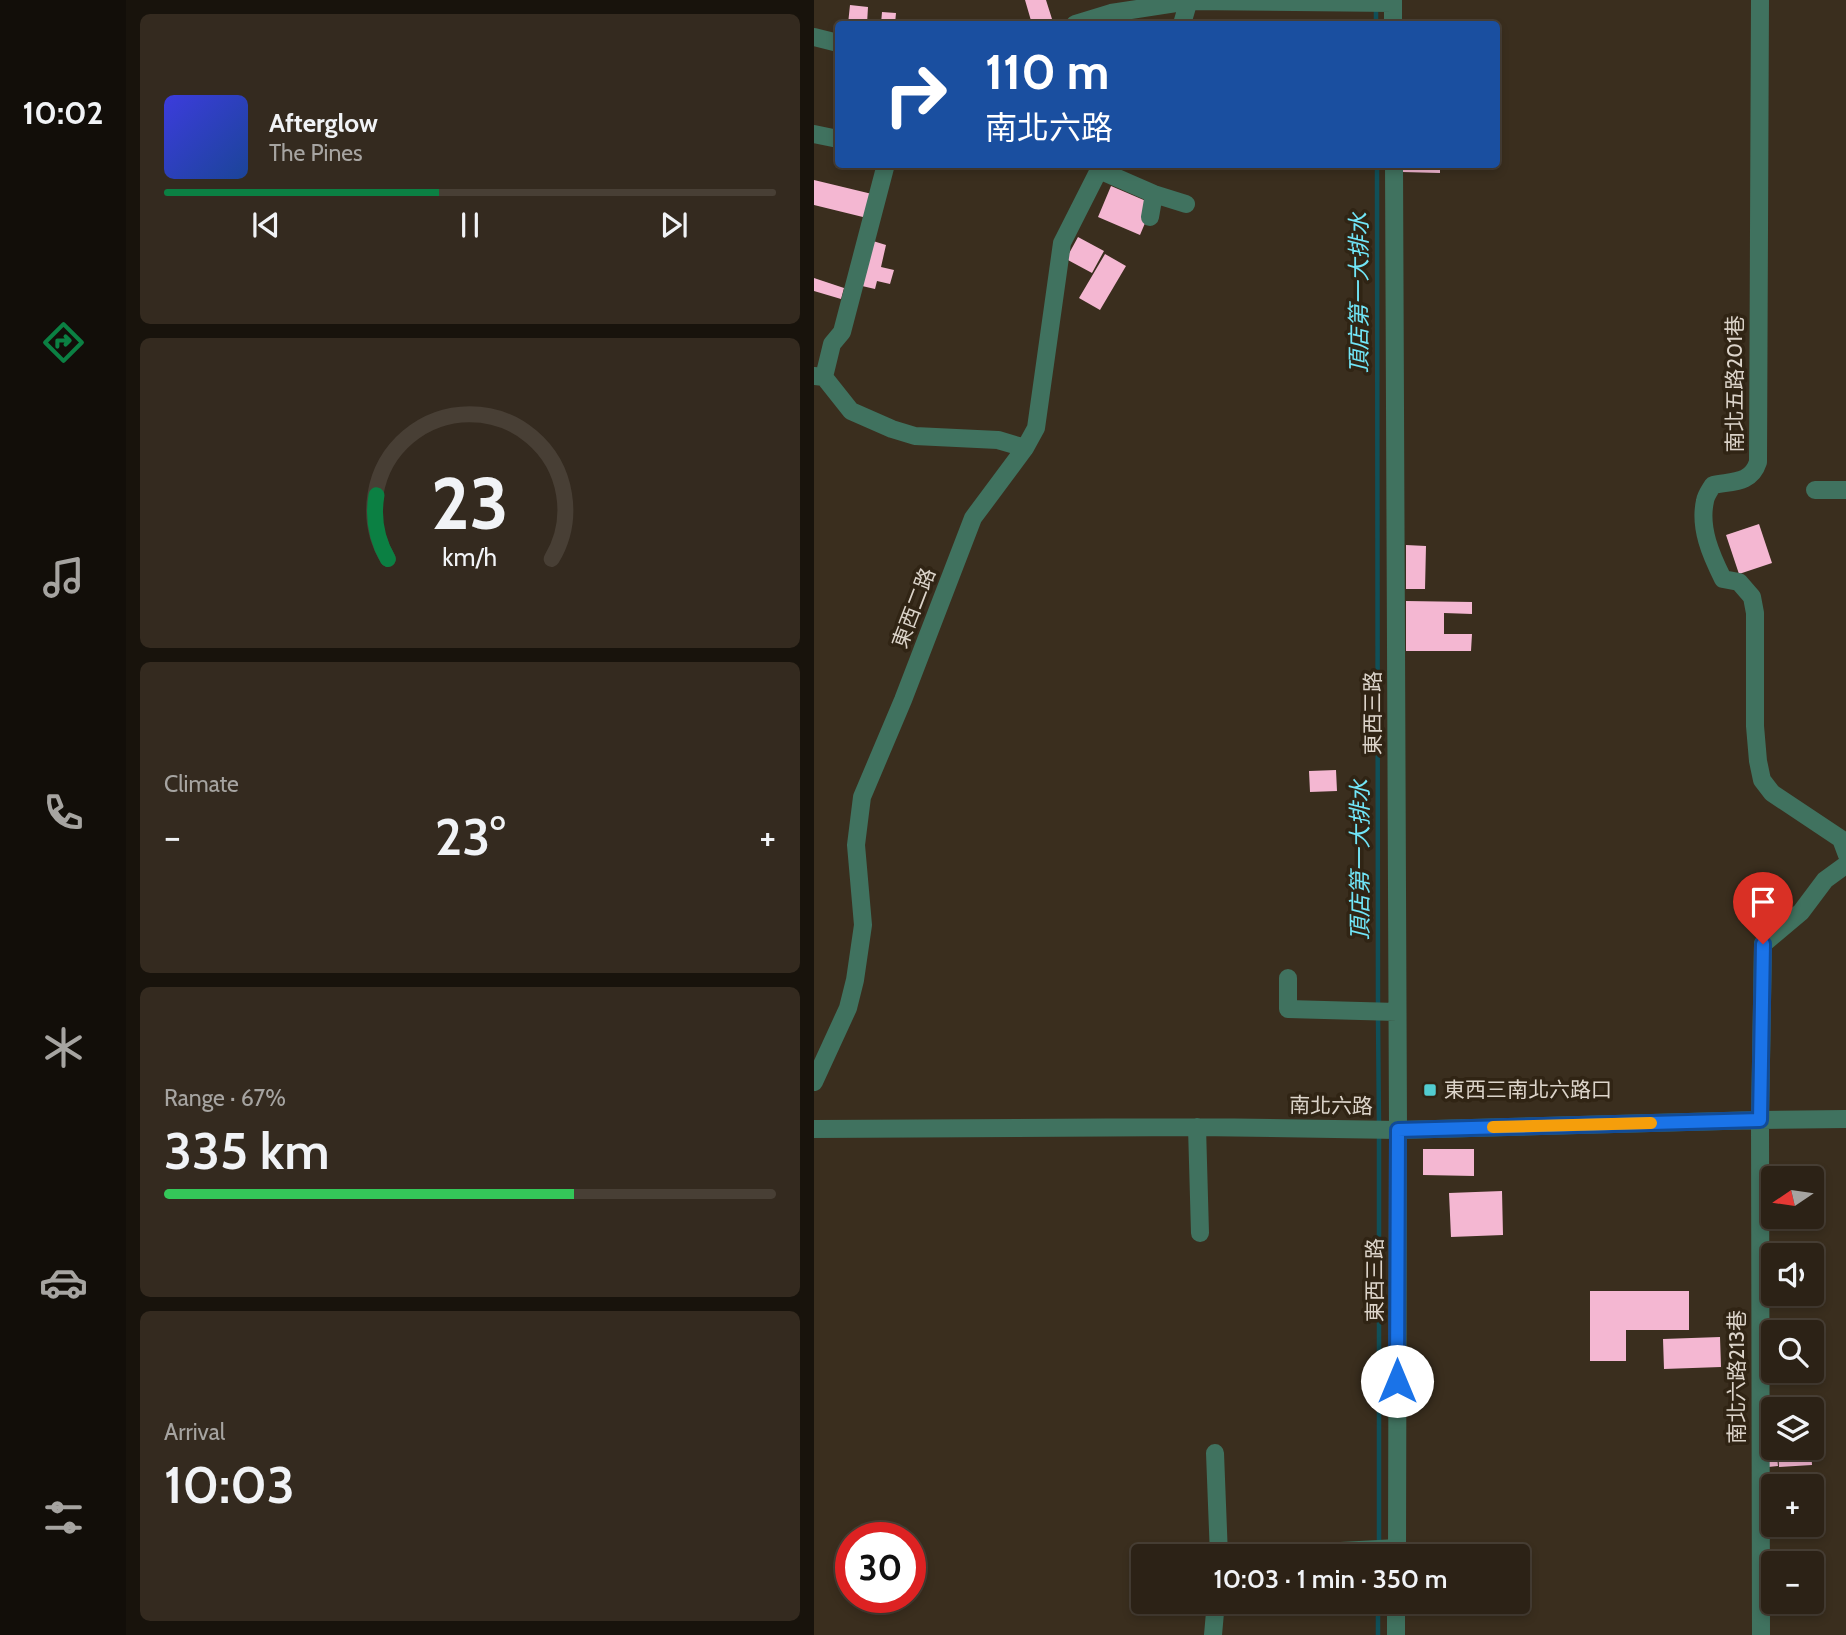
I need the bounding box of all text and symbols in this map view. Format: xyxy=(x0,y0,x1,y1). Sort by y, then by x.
text: 110 m xyxy=(985,42,1109,101)
icon: right xyxy=(870,49,961,140)
text: 10:02 xyxy=(22,93,104,132)
text: Afterglow xyxy=(269,107,378,139)
text: 南北六路 xyxy=(985,108,1113,147)
text: The Pines xyxy=(269,139,363,167)
icon: previous xyxy=(247,206,285,244)
icon: pause xyxy=(451,206,489,244)
icon: next xyxy=(655,206,693,244)
water label: 頂店第一大排水 xyxy=(1345,212,1373,374)
street label: 南北五路201巷 xyxy=(1722,315,1747,453)
icon: directions xyxy=(39,318,88,367)
text: 23 xyxy=(431,460,509,548)
text: km/h xyxy=(443,542,497,572)
icon: music xyxy=(39,553,88,602)
street label: 東西二路 xyxy=(887,564,940,652)
street label: 東西三路 xyxy=(1360,671,1385,755)
text: Climate xyxy=(164,770,239,798)
water label: 頂店第一大排水 xyxy=(1346,779,1374,941)
icon: phone xyxy=(39,788,88,837)
text: 23° xyxy=(435,805,505,868)
text: − xyxy=(164,813,181,860)
text: + xyxy=(759,813,776,860)
pin xyxy=(1733,872,1793,944)
icon: arrive xyxy=(1744,883,1782,921)
icon: climate xyxy=(39,1023,88,1072)
place label: 東西三南北六路口 xyxy=(1444,1077,1612,1102)
marker: 東西三南北六路口 xyxy=(1422,1082,1438,1098)
text: Range · 67% xyxy=(164,1084,286,1112)
street label: 南北六路 xyxy=(1289,1092,1373,1119)
text: 335 km xyxy=(164,1119,330,1182)
north arrow xyxy=(1761,1166,1824,1228)
map controls xyxy=(1761,1166,1824,1614)
street label: 東西三路 xyxy=(1362,1238,1387,1322)
button: sound xyxy=(1761,1243,1824,1306)
icon: car xyxy=(39,1258,88,1307)
street label: 南北六路213巷 xyxy=(1724,1310,1749,1444)
button: search xyxy=(1761,1320,1824,1383)
position arrow xyxy=(1360,1344,1434,1418)
button: layers xyxy=(1761,1397,1824,1460)
text: Arrival xyxy=(164,1418,225,1446)
text: 10:03 xyxy=(164,1453,295,1516)
button: + xyxy=(1761,1474,1824,1537)
icon: filters xyxy=(39,1493,88,1542)
speed limit sign: 30 xyxy=(835,1522,926,1613)
button: − xyxy=(1761,1551,1824,1614)
text: 10:03 · 1 min · 350 m xyxy=(1214,1563,1447,1595)

